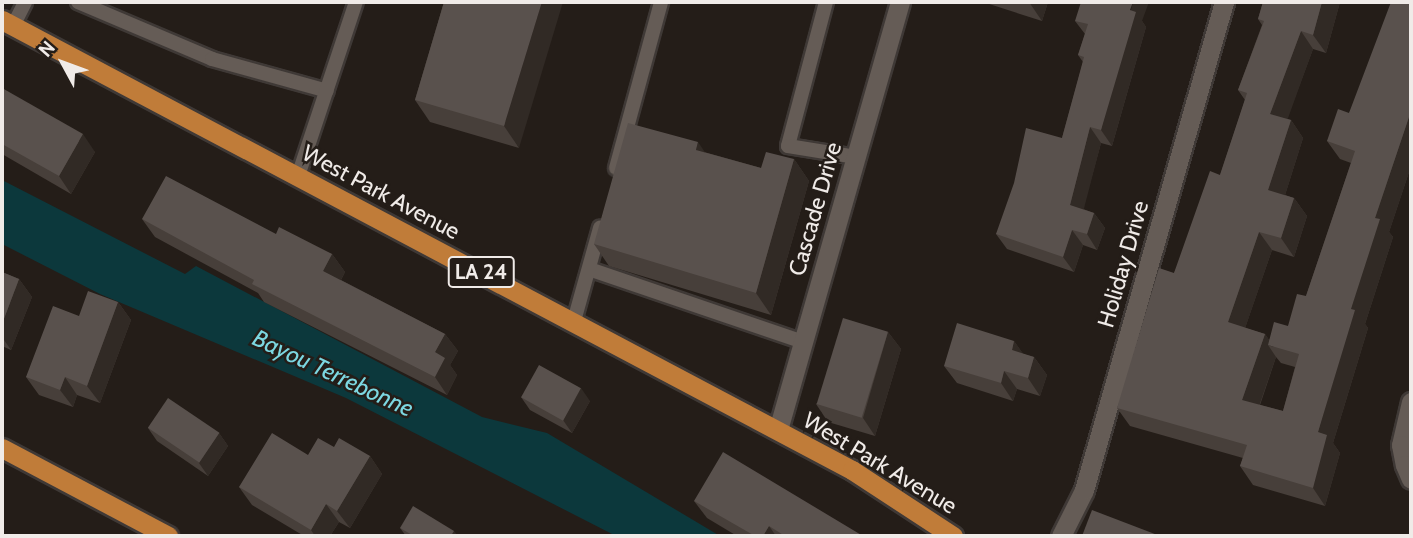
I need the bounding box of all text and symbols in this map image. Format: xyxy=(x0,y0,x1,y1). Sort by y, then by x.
north arrow xyxy=(28,28,98,98)
text: N xyxy=(34,36,60,62)
street label: West Park Avenue xyxy=(297,139,465,245)
street label: Cascade Drive xyxy=(783,139,847,279)
street label: Holiday Drive xyxy=(1092,197,1154,331)
road number: LA 24 xyxy=(448,254,514,290)
water label: Bayou Terrebonne xyxy=(248,323,418,423)
street label: West Park Avenue xyxy=(798,406,962,520)

